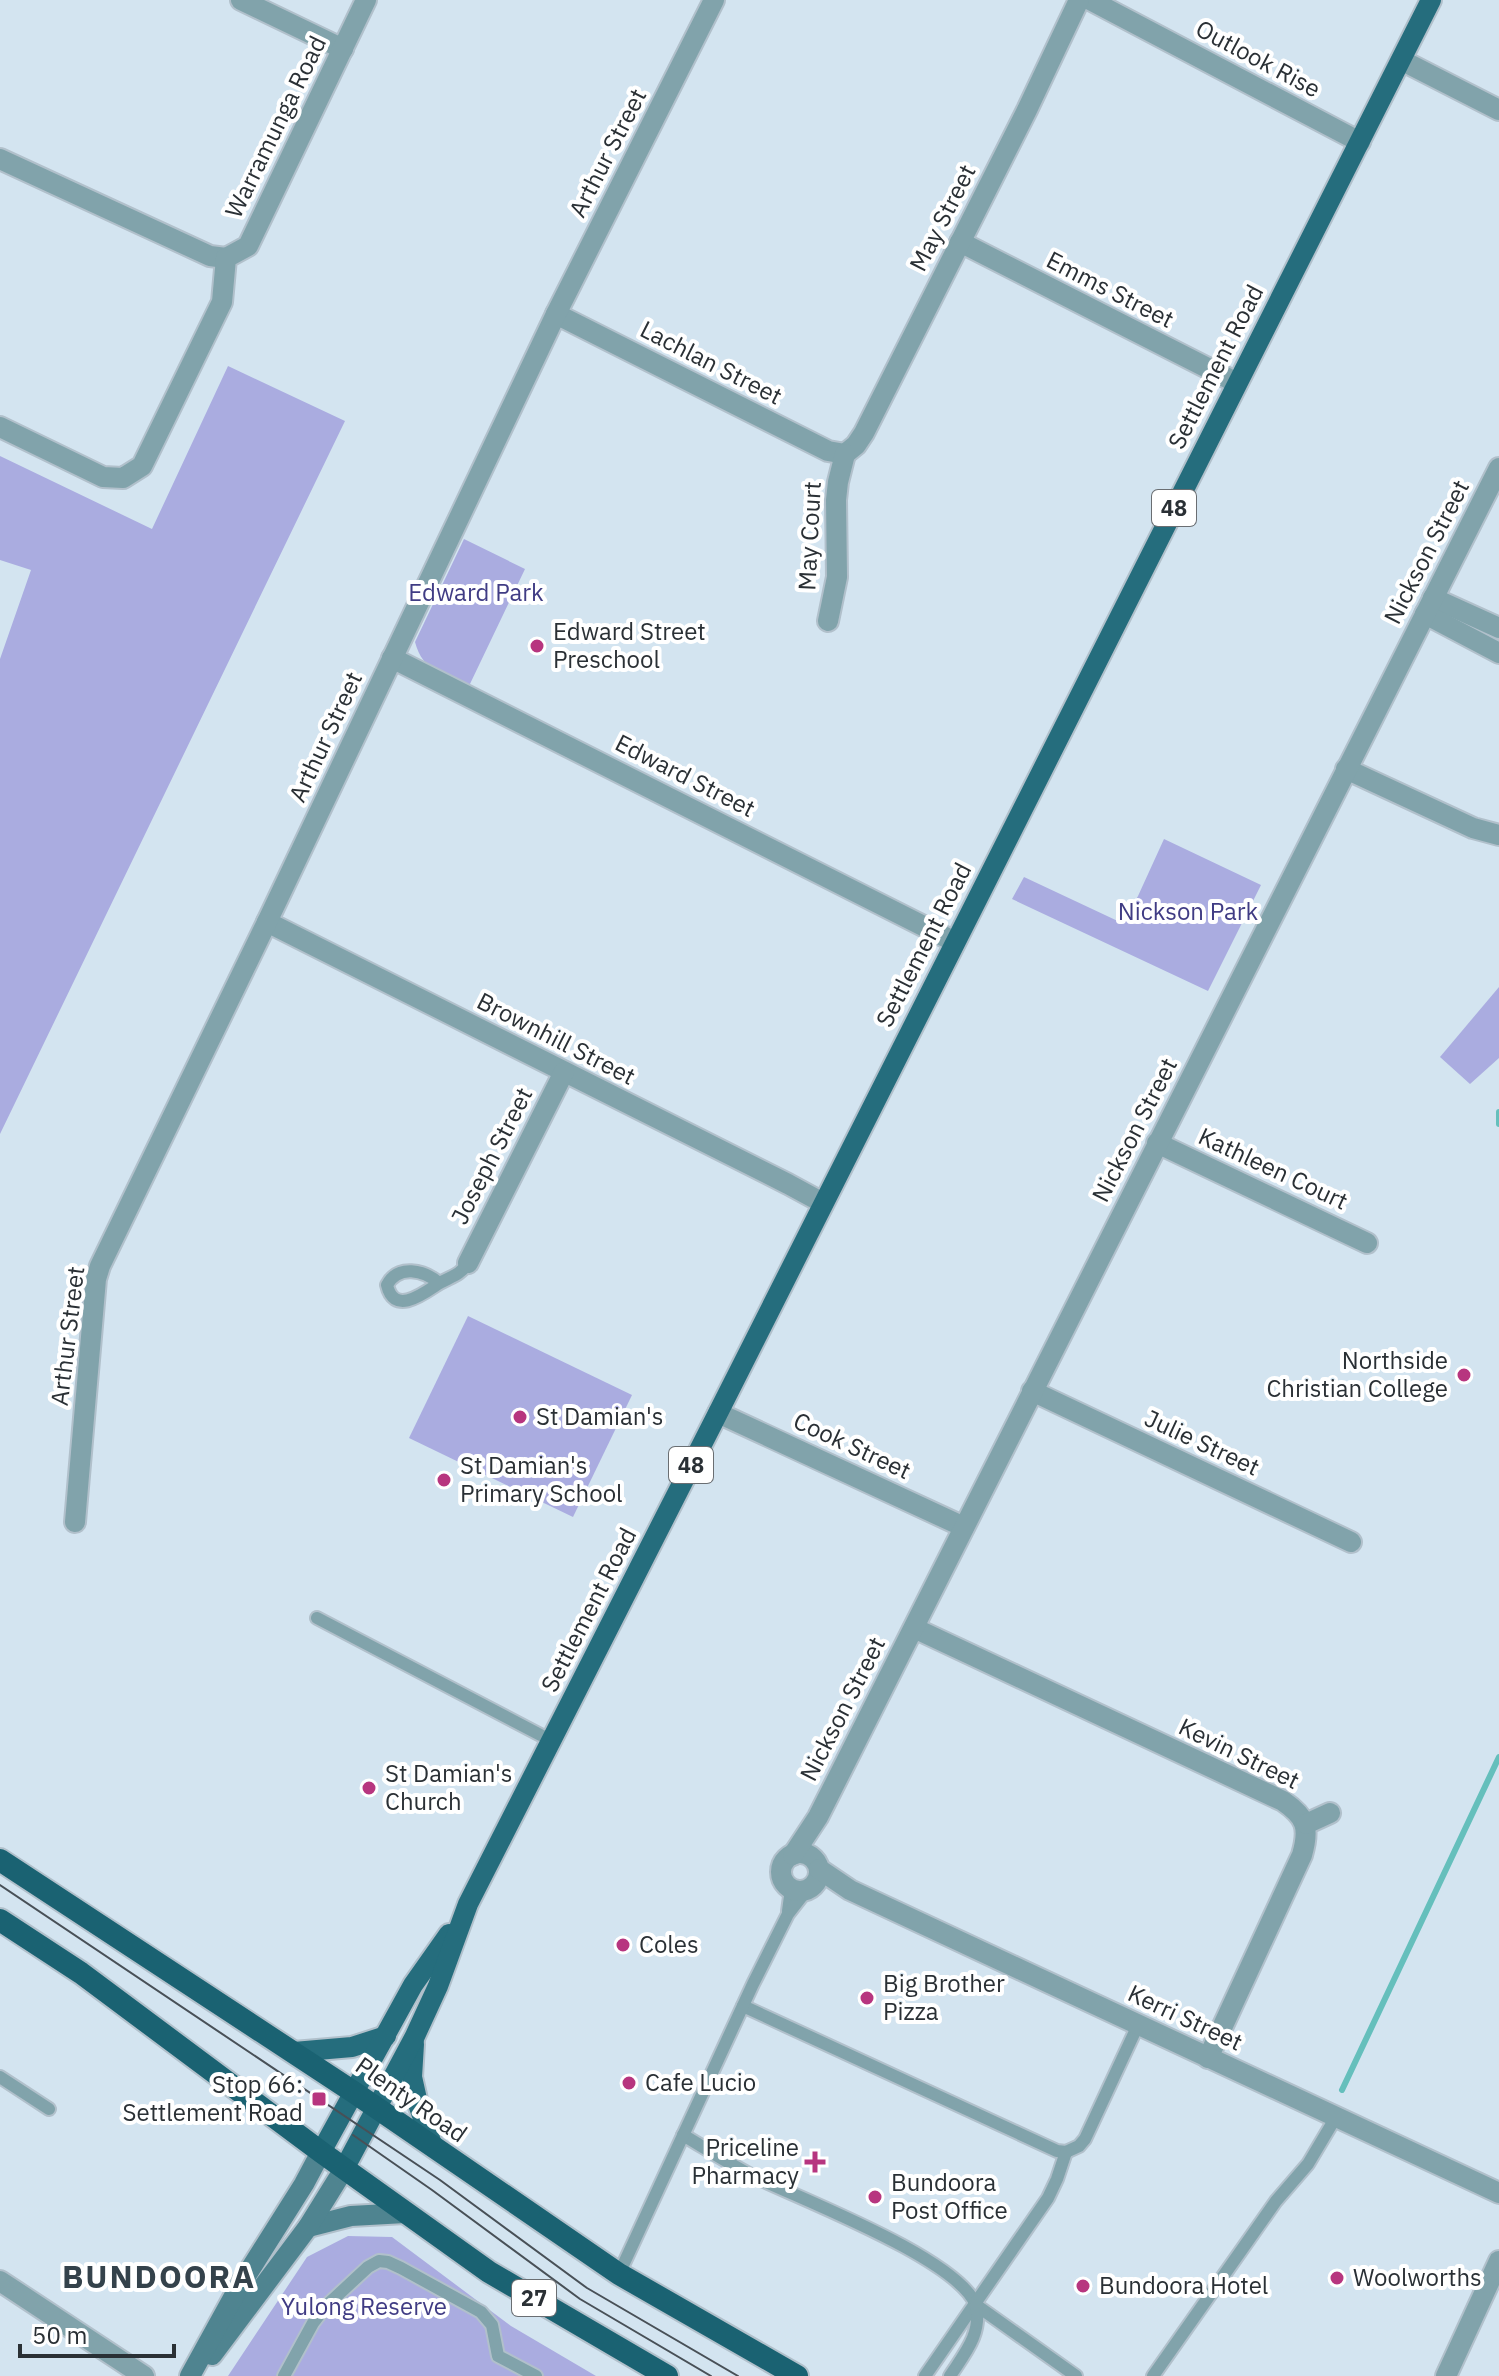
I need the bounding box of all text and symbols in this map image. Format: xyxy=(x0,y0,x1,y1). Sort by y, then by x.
street label: Outlook Rise xyxy=(1190,12,1326,104)
street label: Warramunga Road xyxy=(217,30,333,223)
street label: Arthur Street xyxy=(561,83,653,222)
street label: May Street xyxy=(902,159,983,276)
street label: Emms Street xyxy=(1041,243,1180,335)
street label: Settlement Road xyxy=(1160,279,1270,454)
street label: Lachlan Street xyxy=(635,313,788,412)
street label: Nickson Street xyxy=(1376,474,1476,629)
street label: May Court xyxy=(790,481,828,591)
road number: 48 xyxy=(1152,490,1196,526)
park label: Edward Park xyxy=(408,576,544,608)
place label: Edward Street Preschool xyxy=(553,615,706,675)
marker: Edward Street Preschool xyxy=(528,637,546,655)
street label: Arthur Street xyxy=(281,666,369,807)
street label: Edward Street xyxy=(610,726,761,824)
street label: Settlement Road xyxy=(868,857,978,1032)
park label: Nickson Park xyxy=(1118,895,1259,927)
street label: Brownhill Street xyxy=(472,984,641,1092)
street label: Nickson Street xyxy=(1084,1052,1184,1207)
street label: Joseph Street xyxy=(443,1082,539,1229)
street label: Kathleen Court xyxy=(1194,1120,1353,1217)
street label: Arthur Street xyxy=(43,1264,91,1407)
place label: Northside Christian College xyxy=(1266,1344,1448,1404)
marker: Northside Christian College xyxy=(1455,1366,1473,1384)
place label: St Damian's xyxy=(536,1400,664,1432)
street label: Julie Street xyxy=(1140,1402,1265,1483)
street label: Cook Street xyxy=(789,1404,916,1486)
marker: St Damian's xyxy=(511,1408,529,1426)
road number: 48 xyxy=(669,1447,713,1483)
place label: St Damian's Primary School xyxy=(460,1449,623,1509)
marker: St Damian's Primary School xyxy=(435,1471,453,1489)
street label: Settlement Road xyxy=(533,1522,643,1697)
street label: Nickson Street xyxy=(792,1631,892,1786)
street label: Kevin Street xyxy=(1174,1710,1305,1796)
place label: St Damian's Church xyxy=(385,1757,513,1817)
marker: St Damian's Church xyxy=(360,1779,378,1797)
place label: Coles xyxy=(639,1928,699,1960)
marker: Coles xyxy=(614,1936,632,1954)
place label: Big Brother Pizza xyxy=(883,1967,1005,2027)
street label: Kerri Street xyxy=(1123,1977,1248,2058)
marker: Big Brother Pizza xyxy=(858,1989,876,2007)
street label: Plenty Road xyxy=(350,2049,474,2149)
place label: Cafe Lucio xyxy=(645,2066,756,2098)
place label: Stop 66: Settlement Road xyxy=(123,2068,303,2128)
marker: Cafe Lucio xyxy=(620,2074,638,2092)
marker: Stop 66: Settlement Road xyxy=(310,2090,328,2108)
place label: Priceline Pharmacy xyxy=(691,2131,799,2191)
marker: Priceline Pharmacy xyxy=(806,2153,824,2171)
place label: Bundoora Post Office xyxy=(891,2166,1008,2226)
marker: Bundoora Post Office xyxy=(866,2188,884,2206)
district label: BUNDOORA xyxy=(62,2255,256,2297)
place label: Woolworths xyxy=(1353,2261,1482,2293)
place label: Bundoora Hotel xyxy=(1099,2269,1268,2301)
marker: Woolworths xyxy=(1328,2269,1346,2287)
marker: Bundoora Hotel xyxy=(1074,2277,1092,2295)
road number: 27 xyxy=(512,2280,556,2316)
park label: Yulong Reserve xyxy=(281,2290,447,2322)
scale bar xyxy=(20,2308,174,2358)
text: 50 m xyxy=(32,2319,87,2351)

